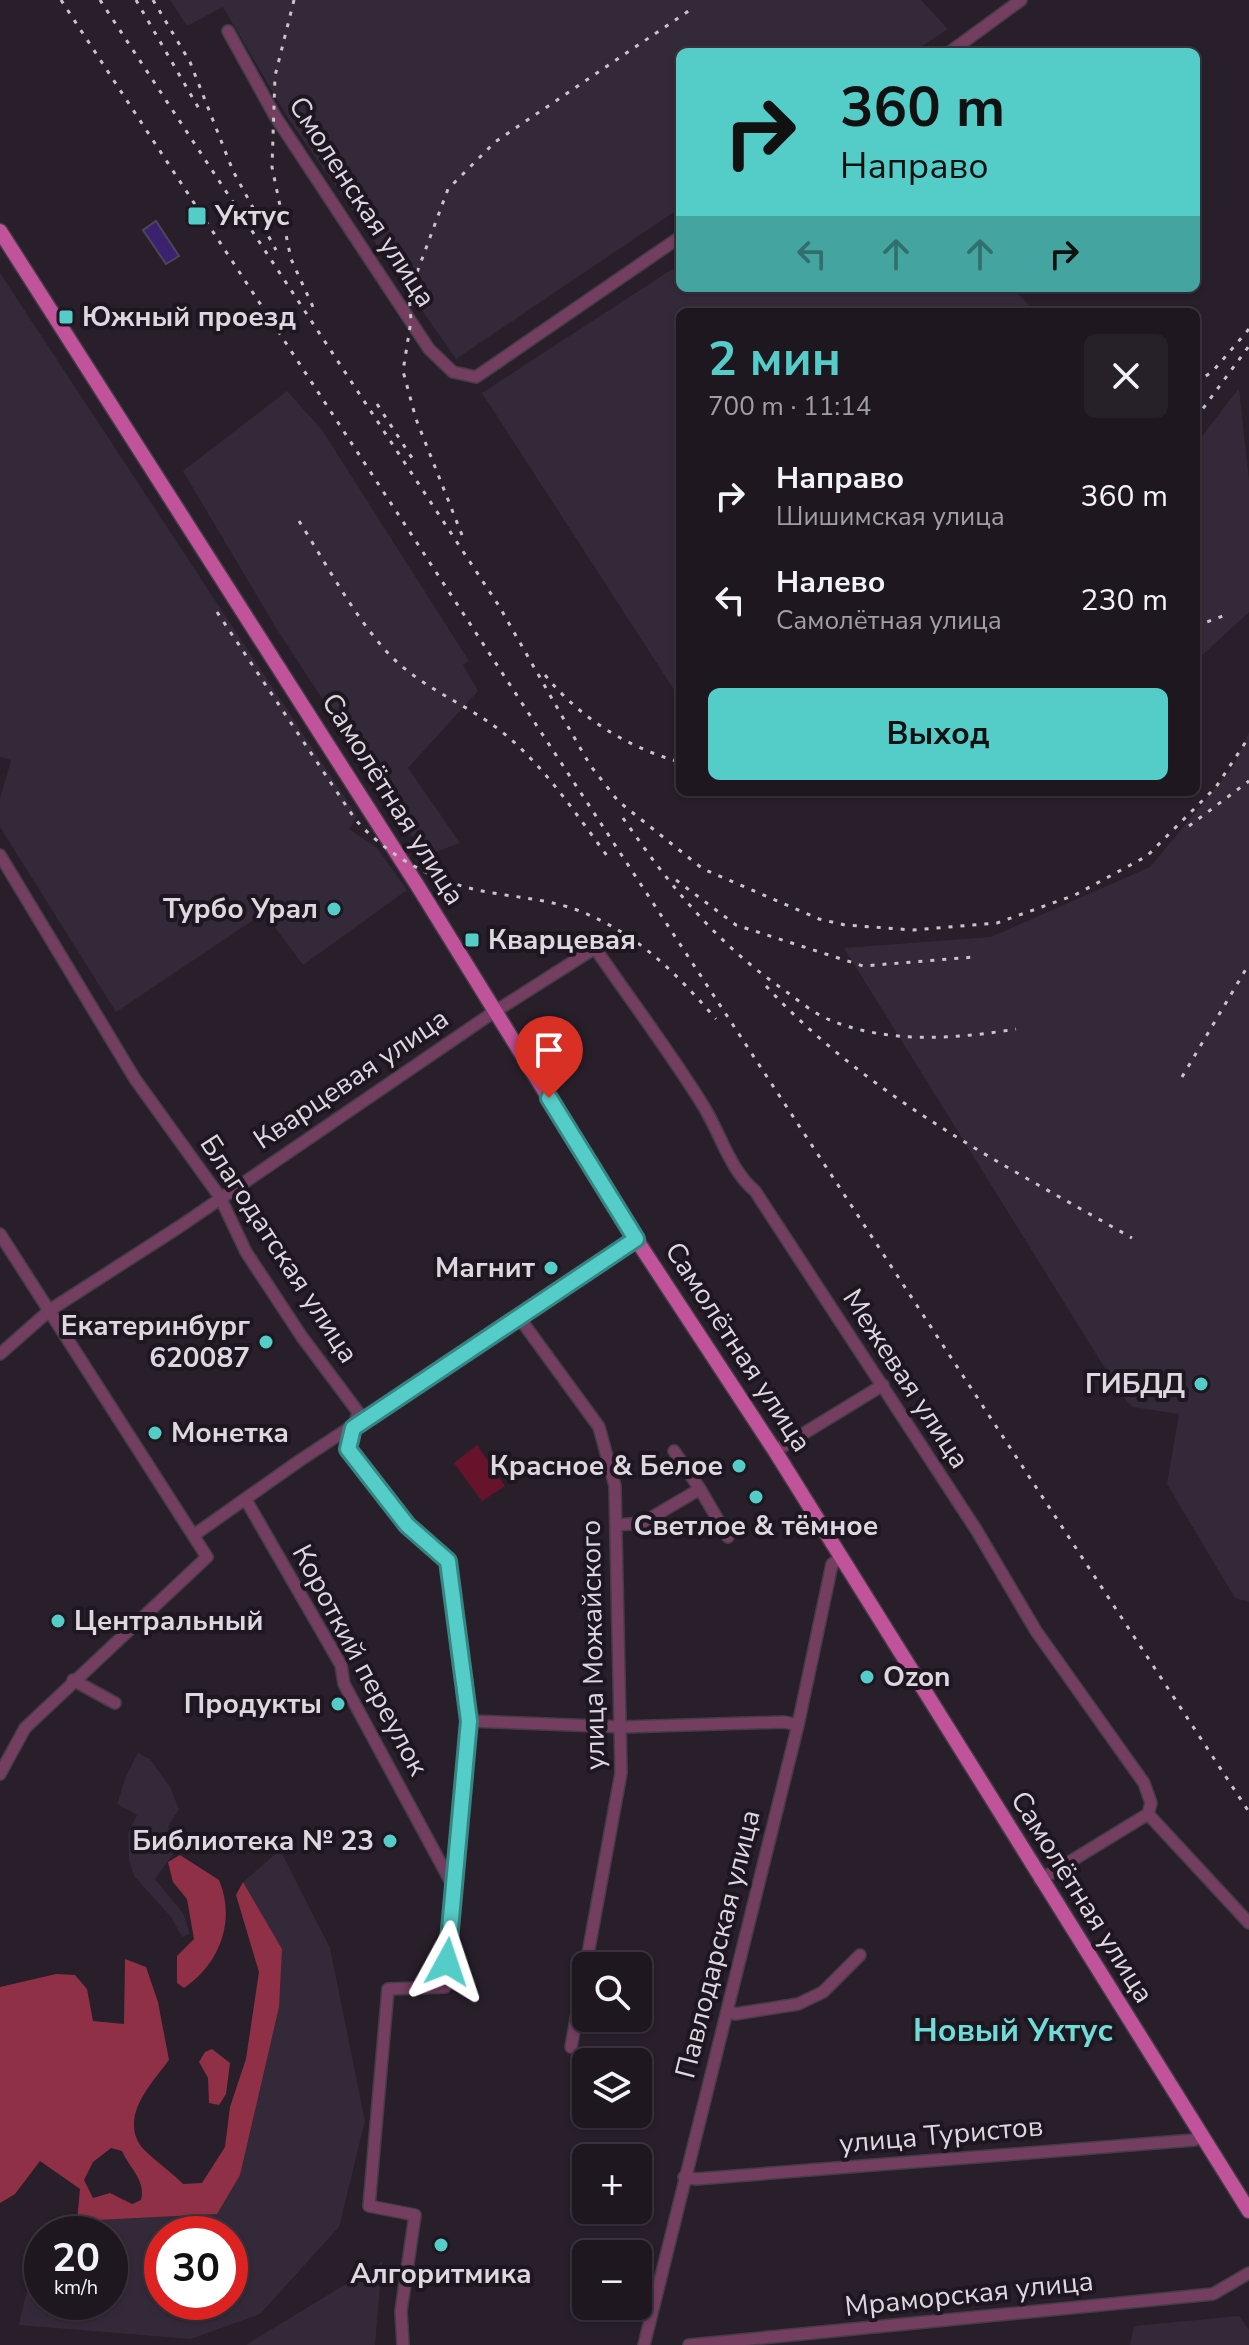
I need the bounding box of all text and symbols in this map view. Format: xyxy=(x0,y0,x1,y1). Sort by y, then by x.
text: 360 m xyxy=(840,69,1005,146)
icon: right xyxy=(708,80,812,184)
street label: Смоленская улица xyxy=(280,89,444,315)
text: Направо xyxy=(840,142,989,191)
place label: Уктус xyxy=(214,197,290,235)
marker: Уктус xyxy=(186,205,208,227)
icon: left xyxy=(790,232,834,276)
icon: ahead xyxy=(874,232,918,276)
icon: ahead xyxy=(958,232,1002,276)
icon: right xyxy=(1042,232,1086,276)
place label: Южный проезд xyxy=(82,298,296,336)
marker: Южный проезд xyxy=(57,308,75,326)
text: 2 мин xyxy=(708,326,841,392)
button: close xyxy=(1084,334,1168,418)
text: 700 m · 11:14 xyxy=(708,389,871,424)
text: Направо xyxy=(776,458,904,499)
icon: right xyxy=(708,474,752,518)
text: 360 m xyxy=(1081,476,1168,517)
text: Шишимская улица xyxy=(776,499,1005,534)
text: Налево xyxy=(776,562,885,603)
icon: left xyxy=(708,578,752,622)
text: 230 m xyxy=(1081,580,1168,621)
text: Самолётная улица xyxy=(776,603,1002,638)
street label: Самолётная улица xyxy=(312,686,474,912)
button: Выход xyxy=(708,688,1168,780)
place label: Турбо Урал xyxy=(163,890,318,928)
marker: Турбо Урал xyxy=(325,900,343,918)
place label: Кварцевая xyxy=(488,921,636,959)
marker: Кварцевая xyxy=(463,931,481,949)
street label: Кварцевая улица xyxy=(246,1000,456,1158)
pin xyxy=(515,1016,583,1098)
icon: arrive xyxy=(527,1028,571,1072)
street label: Благодатская улица xyxy=(191,1127,367,1371)
street label: Самолётная улица xyxy=(656,1235,820,1459)
place label: Магнит xyxy=(435,1249,536,1287)
marker: Магнит xyxy=(542,1259,560,1277)
street label: Межевая улица xyxy=(834,1282,978,1476)
place label: Екатеринбург 620087 xyxy=(61,1307,250,1377)
marker: Екатеринбург 620087 xyxy=(257,1333,275,1351)
place label: ГИБДД xyxy=(1085,1365,1185,1403)
marker: ГИБДД xyxy=(1192,1375,1210,1393)
place label: Монетка xyxy=(171,1414,289,1452)
marker: Монетка xyxy=(146,1424,164,1442)
place label: Красное & Белое xyxy=(490,1447,723,1485)
marker: Красное & Белое xyxy=(730,1457,748,1475)
marker: Светлое & тёмное xyxy=(747,1488,765,1506)
place label: Светлое & тёмное xyxy=(634,1507,878,1545)
street label: улица Можайского xyxy=(572,1520,614,1770)
street label: Короткий переулок xyxy=(283,1538,437,1782)
place label: Центральный xyxy=(74,1602,263,1640)
marker: Центральный xyxy=(49,1612,67,1630)
place label: Ozon xyxy=(883,1658,950,1696)
marker: Ozon xyxy=(858,1668,876,1686)
place label: Продукты xyxy=(184,1685,322,1723)
marker: Продукты xyxy=(329,1695,347,1713)
street label: Самолётная улица xyxy=(1001,1784,1163,2010)
street label: Павлодарская улица xyxy=(666,1806,770,2082)
place label: Библиотека № 23 xyxy=(132,1822,374,1860)
marker: Библиотека № 23 xyxy=(381,1832,399,1850)
position arrow xyxy=(405,1920,489,2004)
map controls xyxy=(572,1952,652,2320)
button: search xyxy=(572,1952,652,2032)
district label: Новый Уктус xyxy=(913,2009,1113,2052)
button: layers xyxy=(572,2048,652,2128)
street label: улица Туристов xyxy=(837,2107,1045,2163)
button: + xyxy=(572,2144,652,2224)
speed limit sign: 30 xyxy=(144,2216,248,2320)
text: 20 xyxy=(52,2231,100,2285)
marker: Алгоритмика xyxy=(432,2236,450,2254)
button: − xyxy=(572,2240,652,2320)
place label: Алгоритмика xyxy=(350,2255,532,2293)
street label: Мраморская улица xyxy=(843,2262,1095,2326)
text: km/h xyxy=(54,2274,98,2301)

